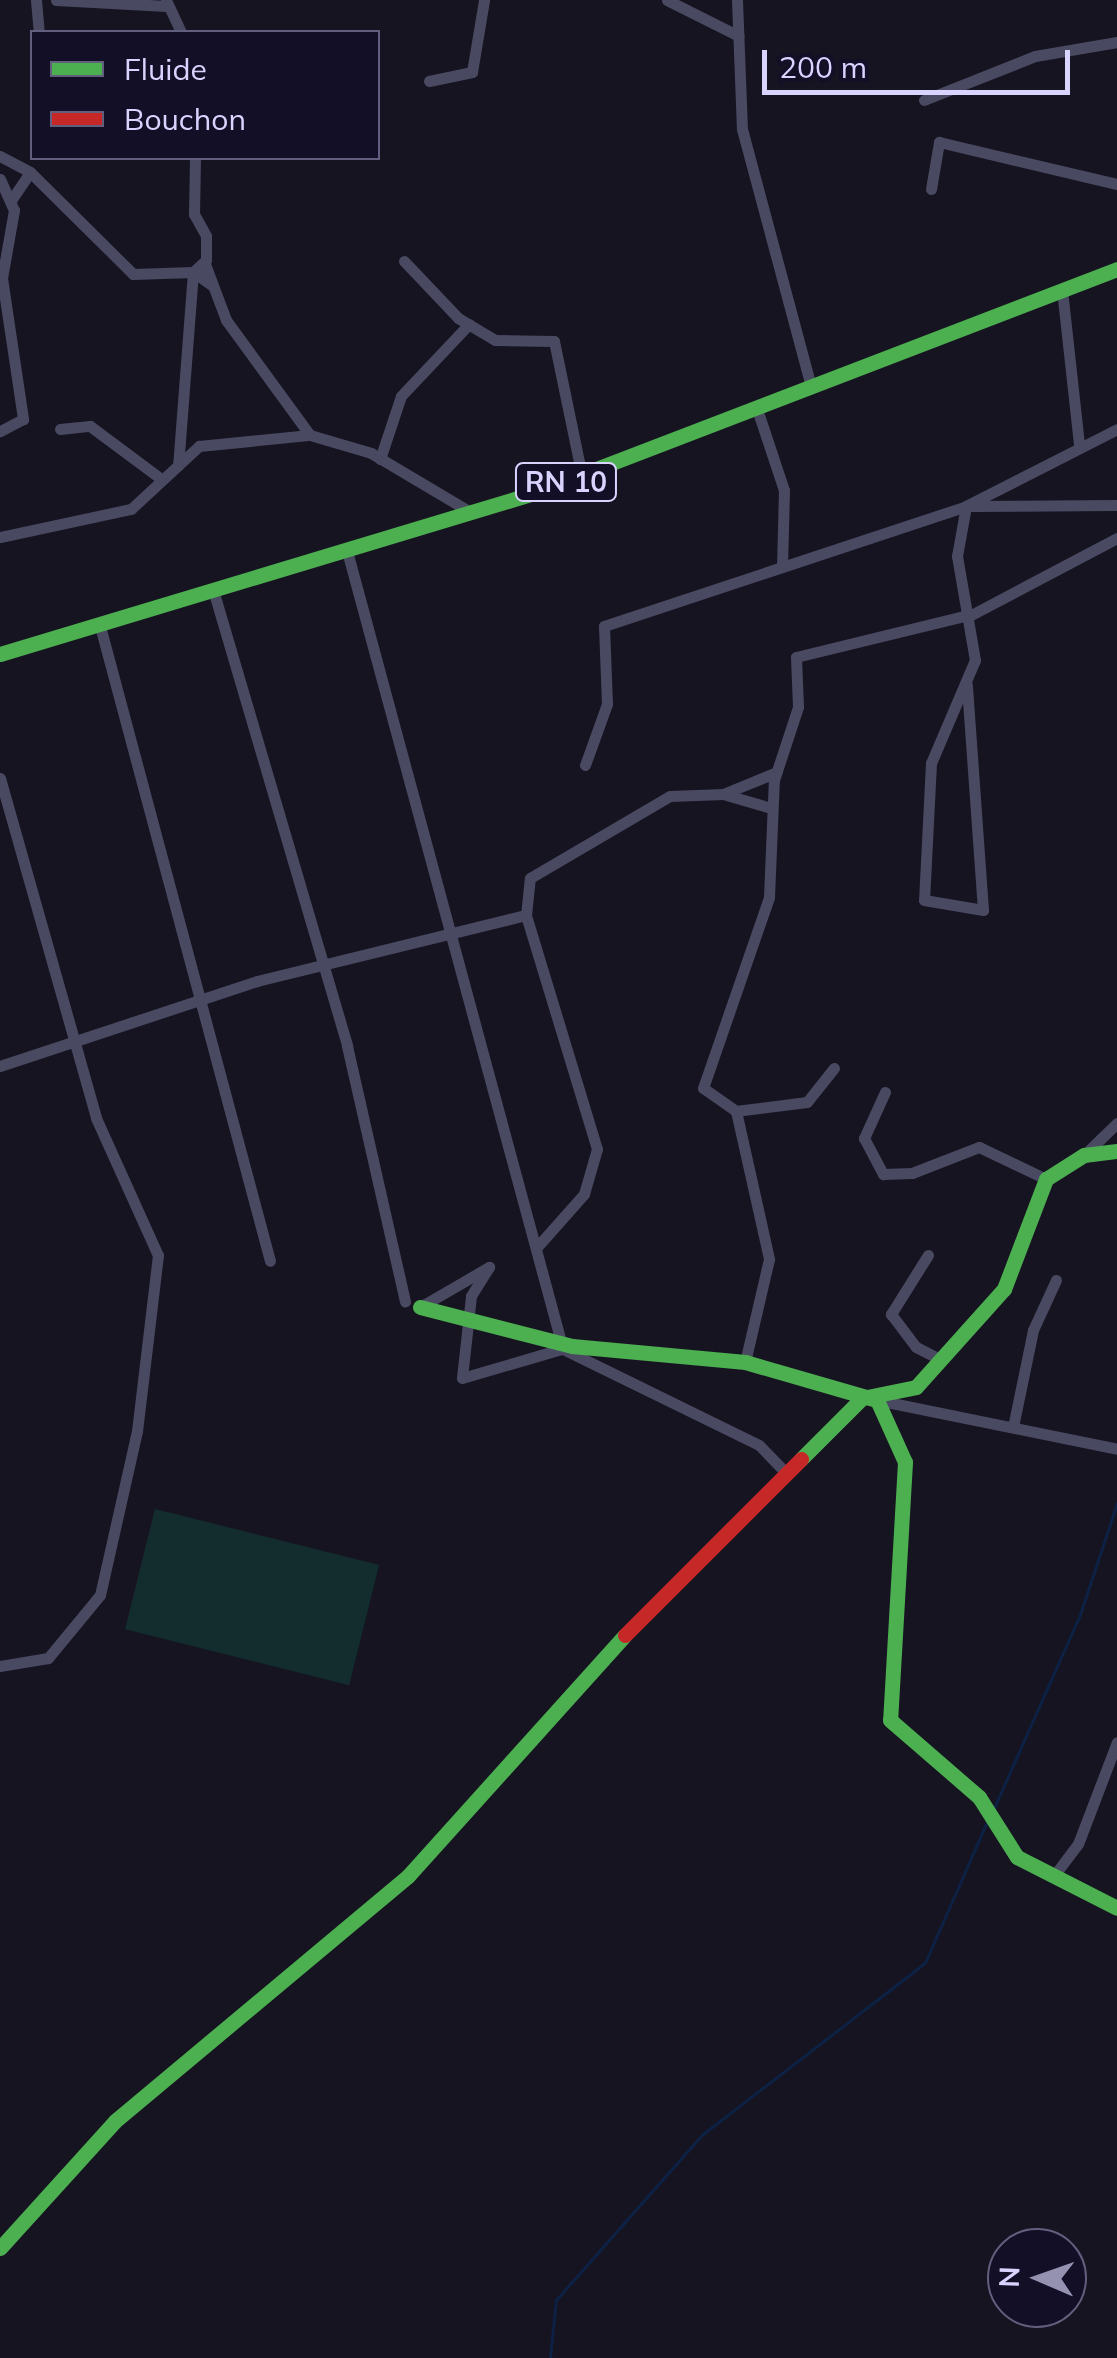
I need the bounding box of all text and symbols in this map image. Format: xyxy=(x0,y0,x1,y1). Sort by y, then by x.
legend xyxy=(30,30,380,160)
scale bar xyxy=(767,30,1074,92)
text: 200 m xyxy=(779,48,867,86)
text: Fluide xyxy=(124,50,207,88)
text: Bouchon xyxy=(124,100,246,138)
road number: RN 10 xyxy=(514,459,618,505)
north arrow xyxy=(987,2228,1087,2328)
text: N xyxy=(991,2266,1026,2288)

